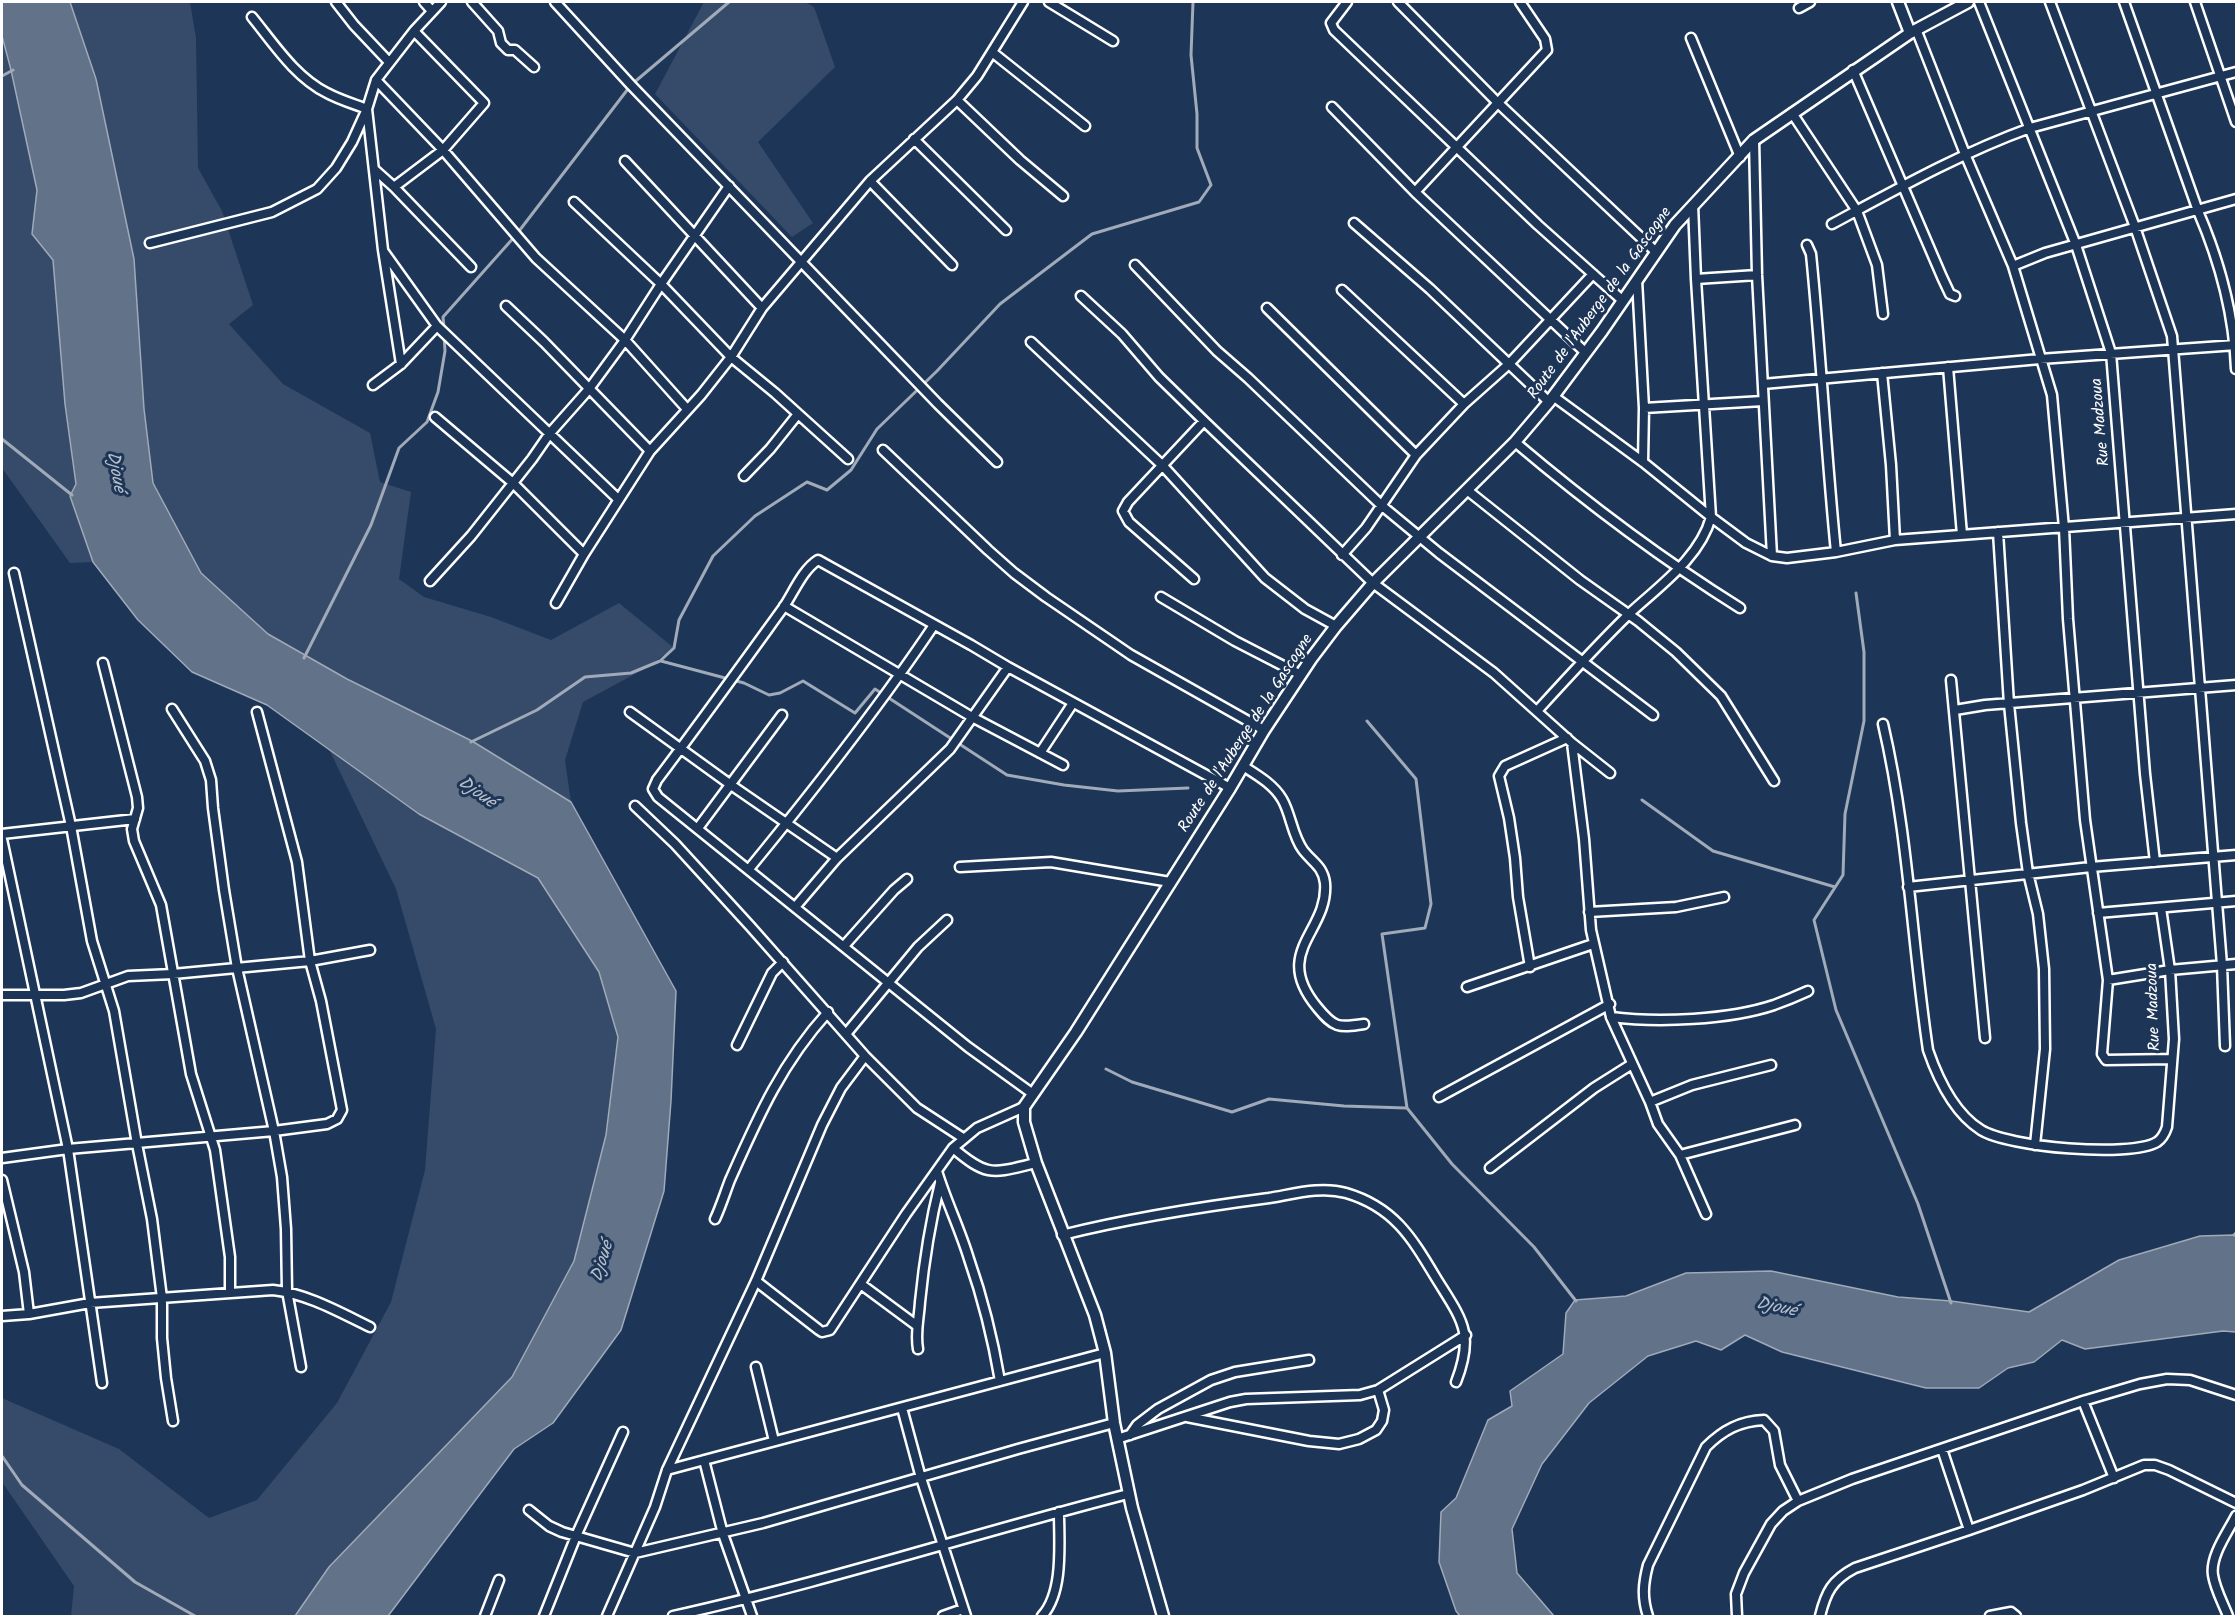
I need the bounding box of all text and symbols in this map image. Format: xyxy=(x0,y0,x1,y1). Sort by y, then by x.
street label: Route de l'Auberge de la Gascogne xyxy=(1525,204,1677,404)
street label: Rue Madzoua xyxy=(2089,377,2115,467)
water label: Djoué xyxy=(100,450,128,494)
street label: Route de l'Auberge de la Gascogne xyxy=(1176,631,1318,837)
water label: Djoué xyxy=(453,773,499,815)
street label: Rue Madzoua xyxy=(2144,963,2166,1051)
water label: Djoué xyxy=(588,1239,620,1285)
water label: Djoué xyxy=(1754,1294,1798,1324)

